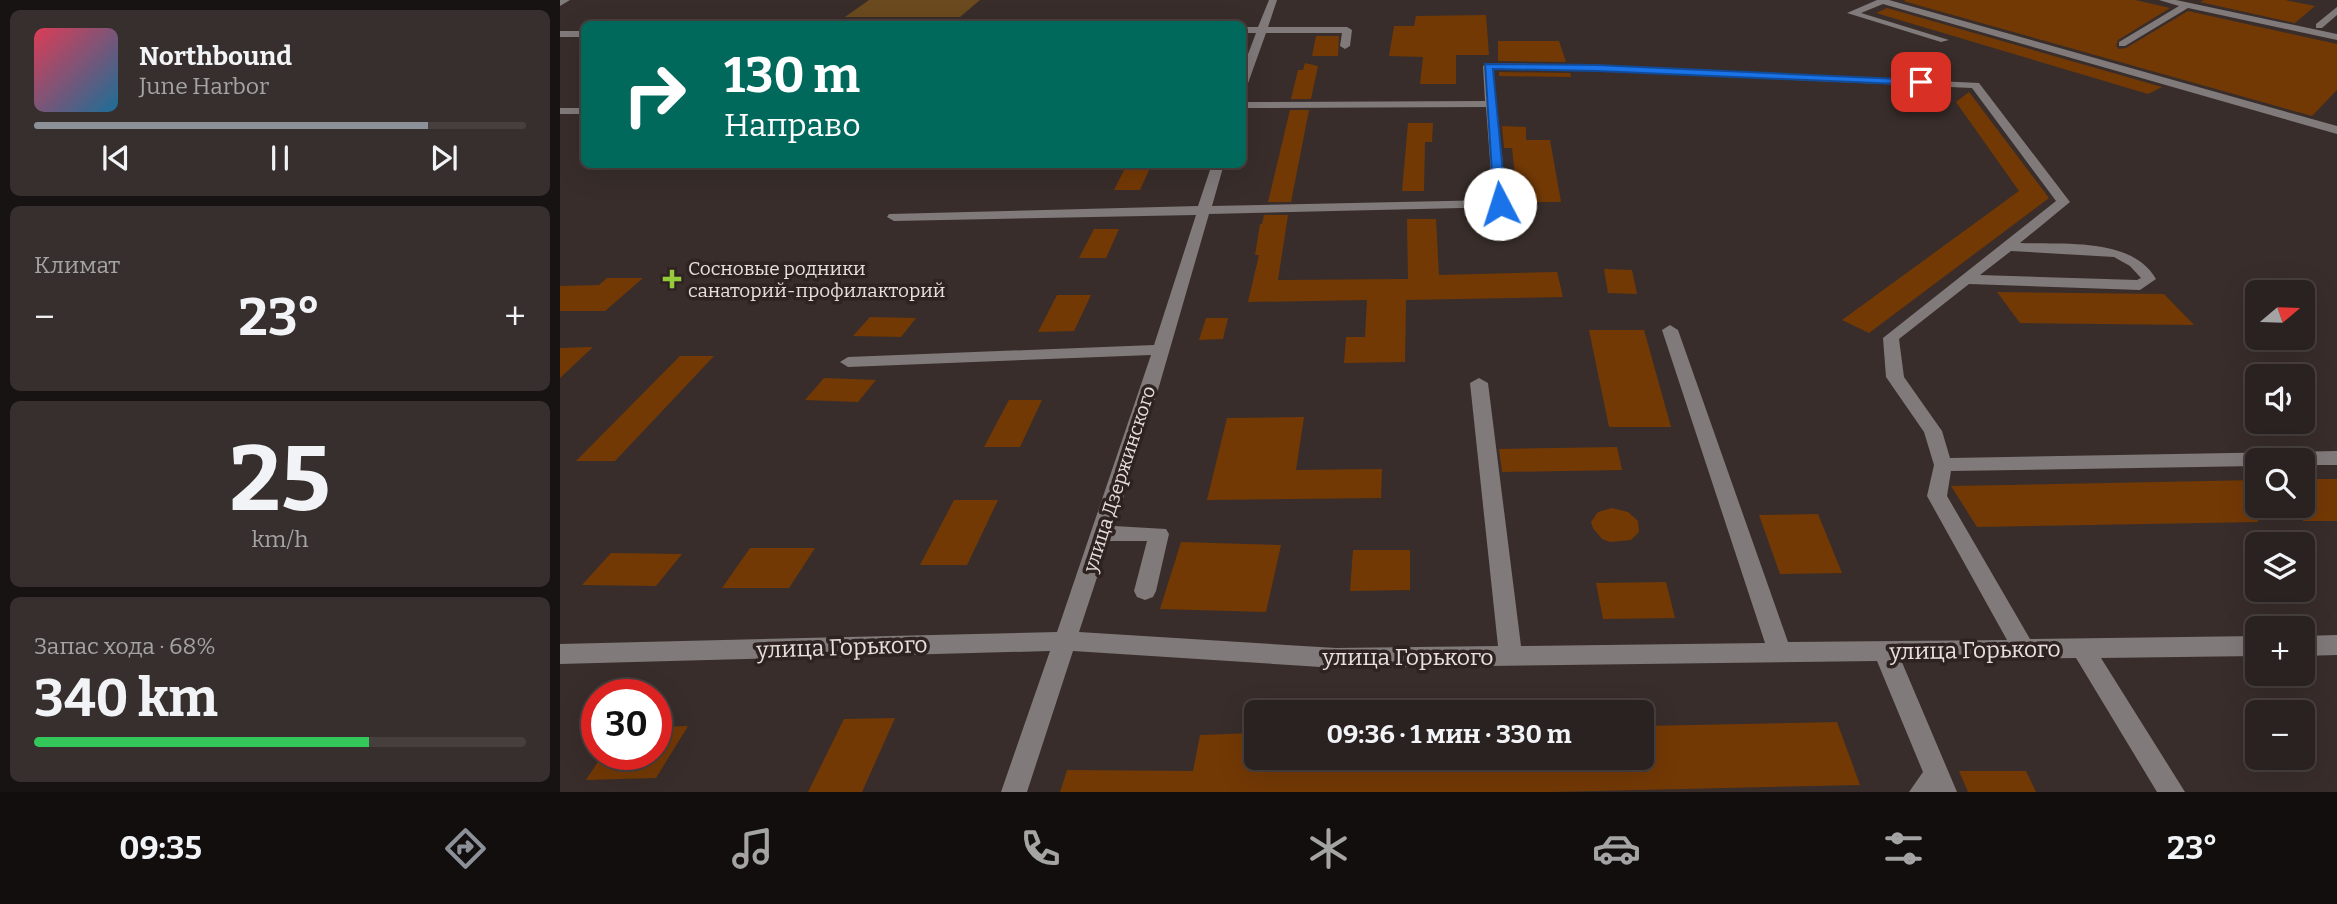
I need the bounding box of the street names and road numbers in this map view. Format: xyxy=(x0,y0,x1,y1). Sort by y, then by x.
street label: улица Дзержинского xyxy=(1078,383,1160,576)
street label: улица Горького xyxy=(755,630,928,664)
street label: улица Горького xyxy=(1888,635,2061,666)
street label: улица Горького xyxy=(1321,643,1494,671)

